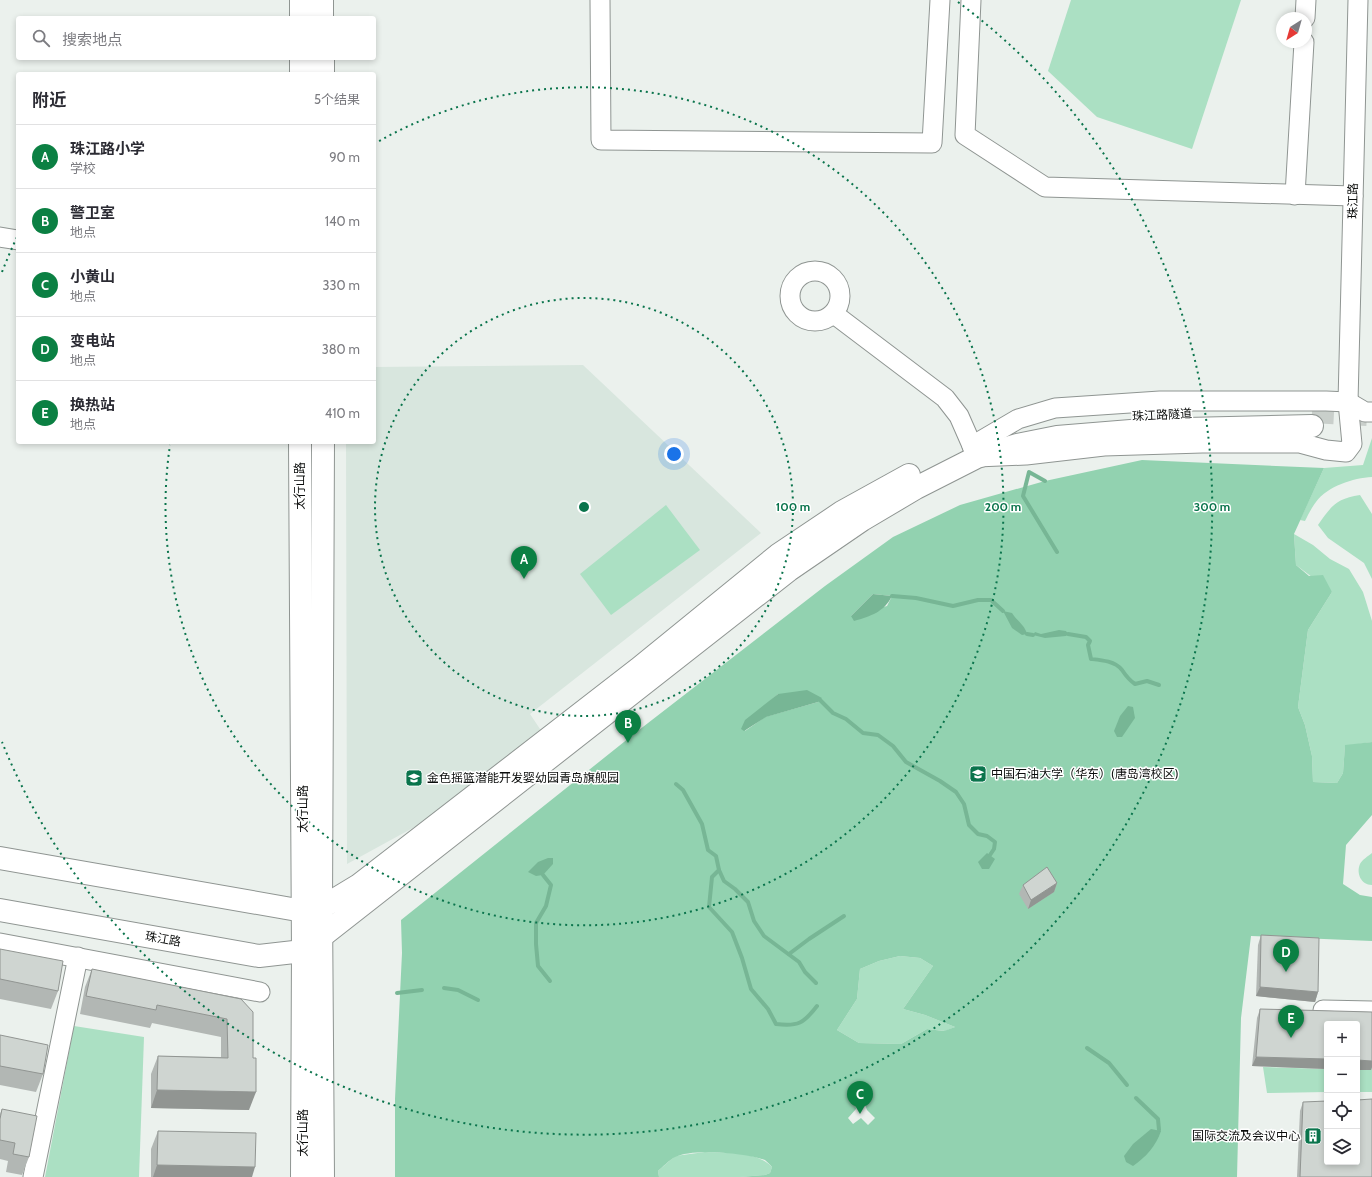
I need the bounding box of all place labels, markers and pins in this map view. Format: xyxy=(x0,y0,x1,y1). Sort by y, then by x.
centre of rings xyxy=(577,500,591,514)
pin: A xyxy=(511,546,537,579)
pin: B xyxy=(615,710,641,743)
school or university icon: 中国石油大学（华东）(唐岛湾校区) xyxy=(968,764,988,784)
place label: 中国石油大学（华东）(唐岛湾校区) xyxy=(991,766,1179,781)
school or university icon: 金色摇篮潜能开发婴幼园青岛旗舰园 xyxy=(404,768,424,788)
place label: 金色摇篮潜能开发婴幼园青岛旗舰园 xyxy=(427,770,619,785)
pin: D xyxy=(1273,939,1299,972)
pin: E xyxy=(1278,1005,1304,1038)
pin: C xyxy=(847,1081,873,1114)
building icon: 国际交流及会议中心 xyxy=(1303,1126,1323,1146)
place label: 国际交流及会议中心 xyxy=(1192,1128,1300,1143)

